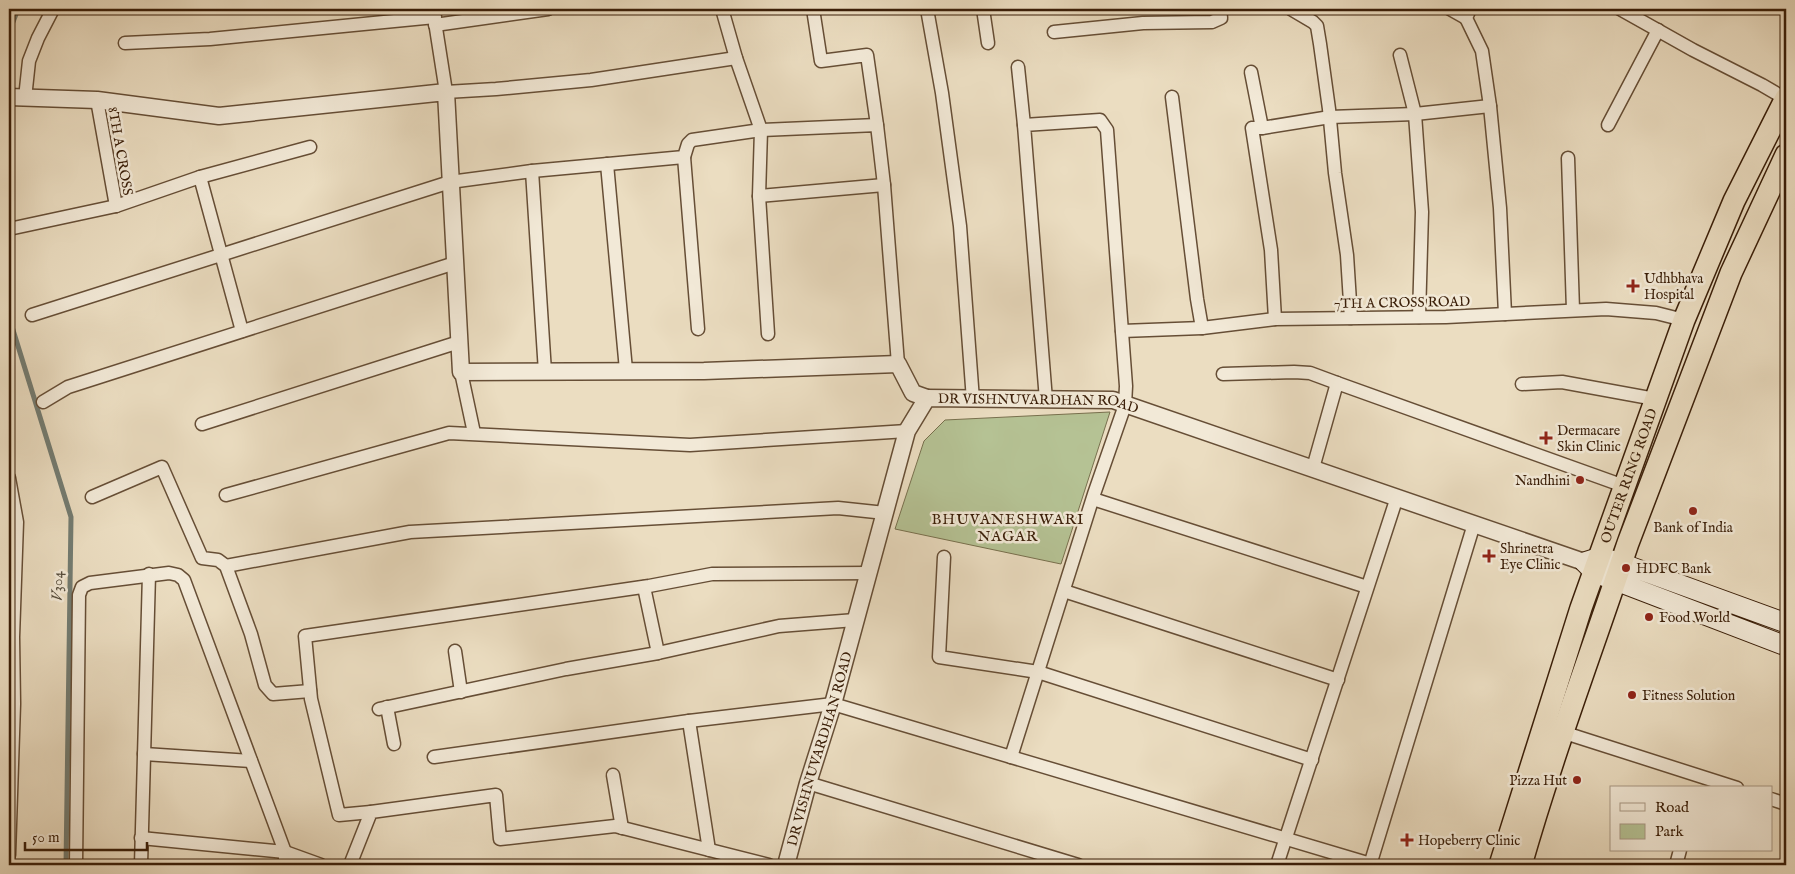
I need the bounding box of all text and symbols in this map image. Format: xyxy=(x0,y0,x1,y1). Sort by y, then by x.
street label: 8TH A CROSS xyxy=(103,105,137,197)
place label: Udhbhava Hospital xyxy=(1644,270,1704,304)
marker: Udhbhava Hospital xyxy=(1626,279,1640,293)
street label: 7TH A CROSS ROAD xyxy=(1334,293,1470,313)
street label: DR VISHNUVARDHAN ROAD xyxy=(938,390,1141,418)
street label: OUTER RING ROAD xyxy=(1597,406,1662,546)
place label: Dermacare Skin Clinic xyxy=(1557,422,1621,456)
marker: Dermacare Skin Clinic xyxy=(1539,431,1553,445)
place label: Nandhini xyxy=(1515,472,1570,490)
marker: Nandhini xyxy=(1574,474,1586,486)
marker: Bank of India xyxy=(1687,505,1699,517)
district label: BHUVANESHWARI NAGAR xyxy=(931,510,1085,546)
place label: Bank of India xyxy=(1653,519,1734,537)
place label: Shrinetra Eye Clinic xyxy=(1500,540,1560,574)
marker: Shrinetra Eye Clinic xyxy=(1482,549,1496,563)
place label: HDFC Bank xyxy=(1636,560,1712,578)
marker: HDFC Bank xyxy=(1620,562,1632,574)
water label: V304 xyxy=(48,570,67,601)
place label: Food World xyxy=(1659,609,1730,627)
marker: Food World xyxy=(1643,611,1655,623)
street label: DR VISHNUVARDHAN ROAD xyxy=(783,650,857,848)
place label: Fitness Solution xyxy=(1642,687,1736,705)
marker: Fitness Solution xyxy=(1626,689,1638,701)
place label: Pizza Hut xyxy=(1509,772,1567,790)
marker: Pizza Hut xyxy=(1571,774,1583,786)
legend xyxy=(1610,786,1772,852)
text: Road xyxy=(1655,798,1690,817)
scale bar xyxy=(25,819,148,851)
text: Park xyxy=(1655,822,1685,841)
text: 50 m xyxy=(32,828,60,847)
place label: Hopeberry Clinic xyxy=(1418,832,1520,850)
marker: Hopeberry Clinic xyxy=(1400,833,1414,847)

